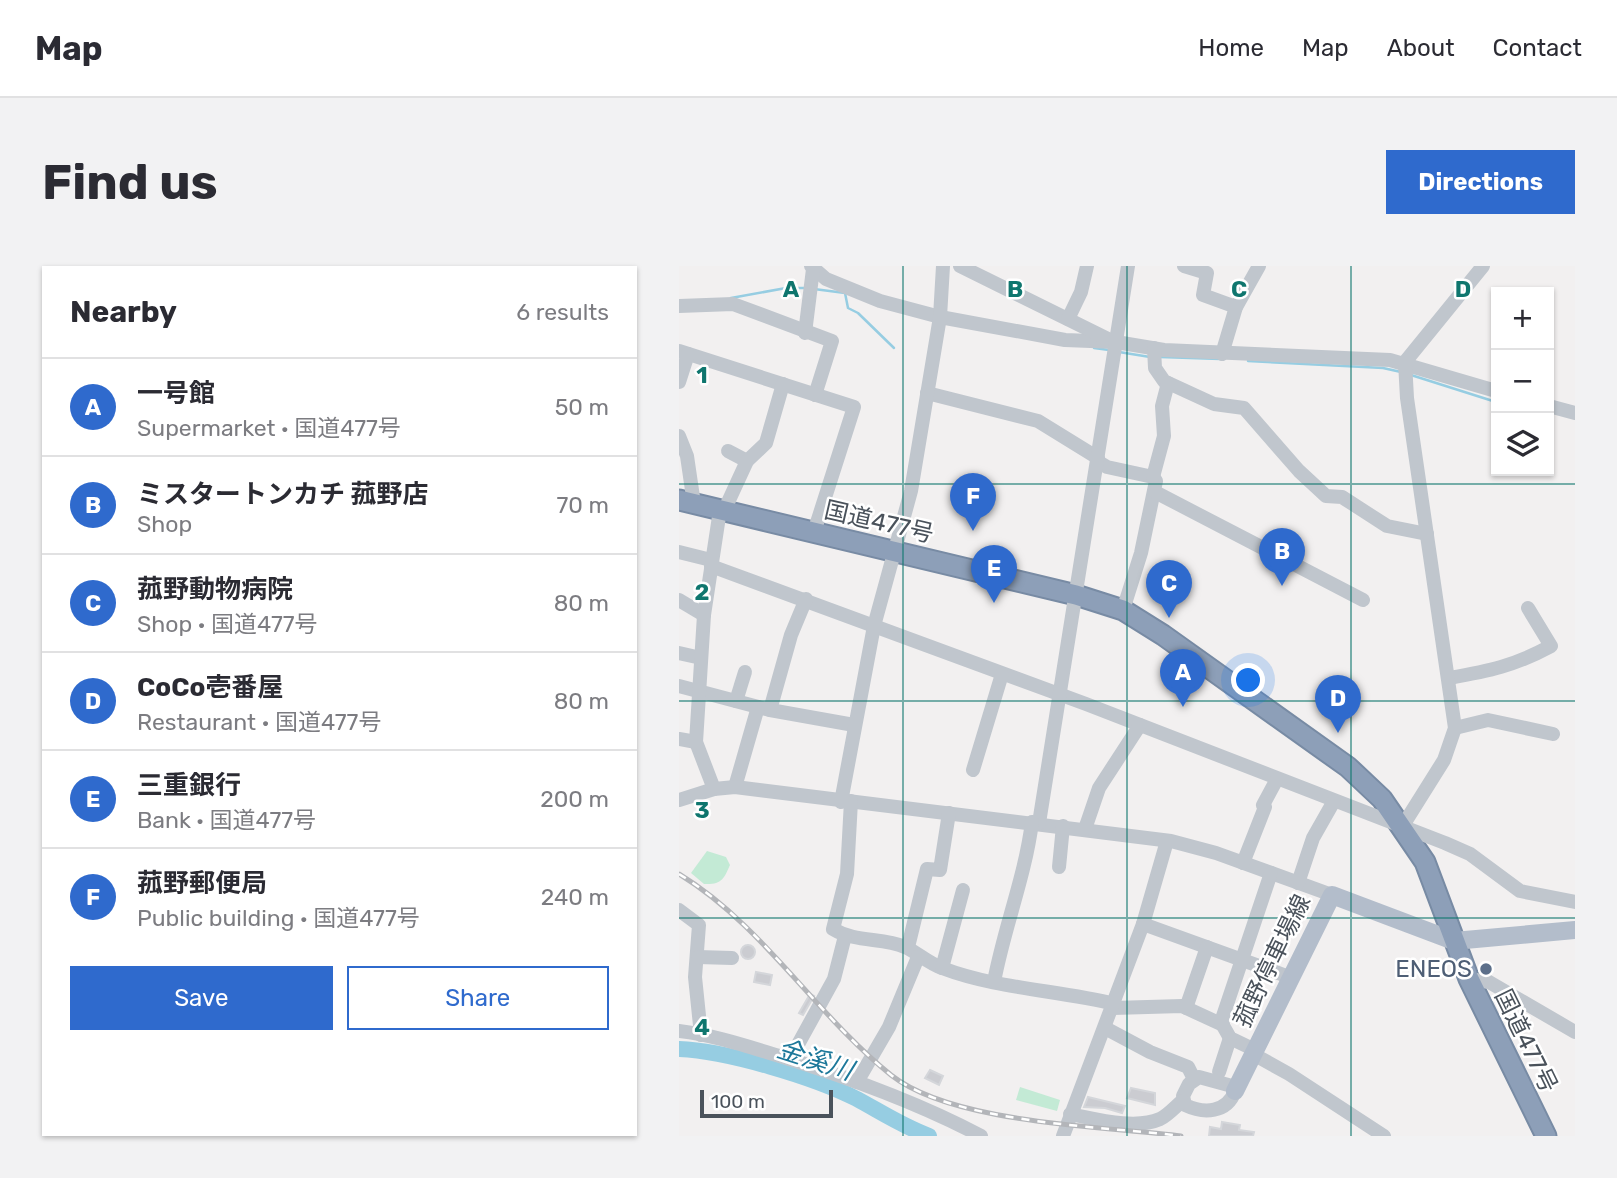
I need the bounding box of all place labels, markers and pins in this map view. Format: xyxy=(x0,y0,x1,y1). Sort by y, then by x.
pin: F xyxy=(950,473,996,531)
pin: B xyxy=(1259,528,1305,586)
pin: E xyxy=(971,545,1017,603)
pin: C xyxy=(1146,560,1192,618)
pin: A xyxy=(1160,649,1206,707)
pin: D xyxy=(1315,675,1361,733)
place label: ENEOS xyxy=(1395,955,1472,983)
marker: ENEOS xyxy=(1478,961,1494,977)

